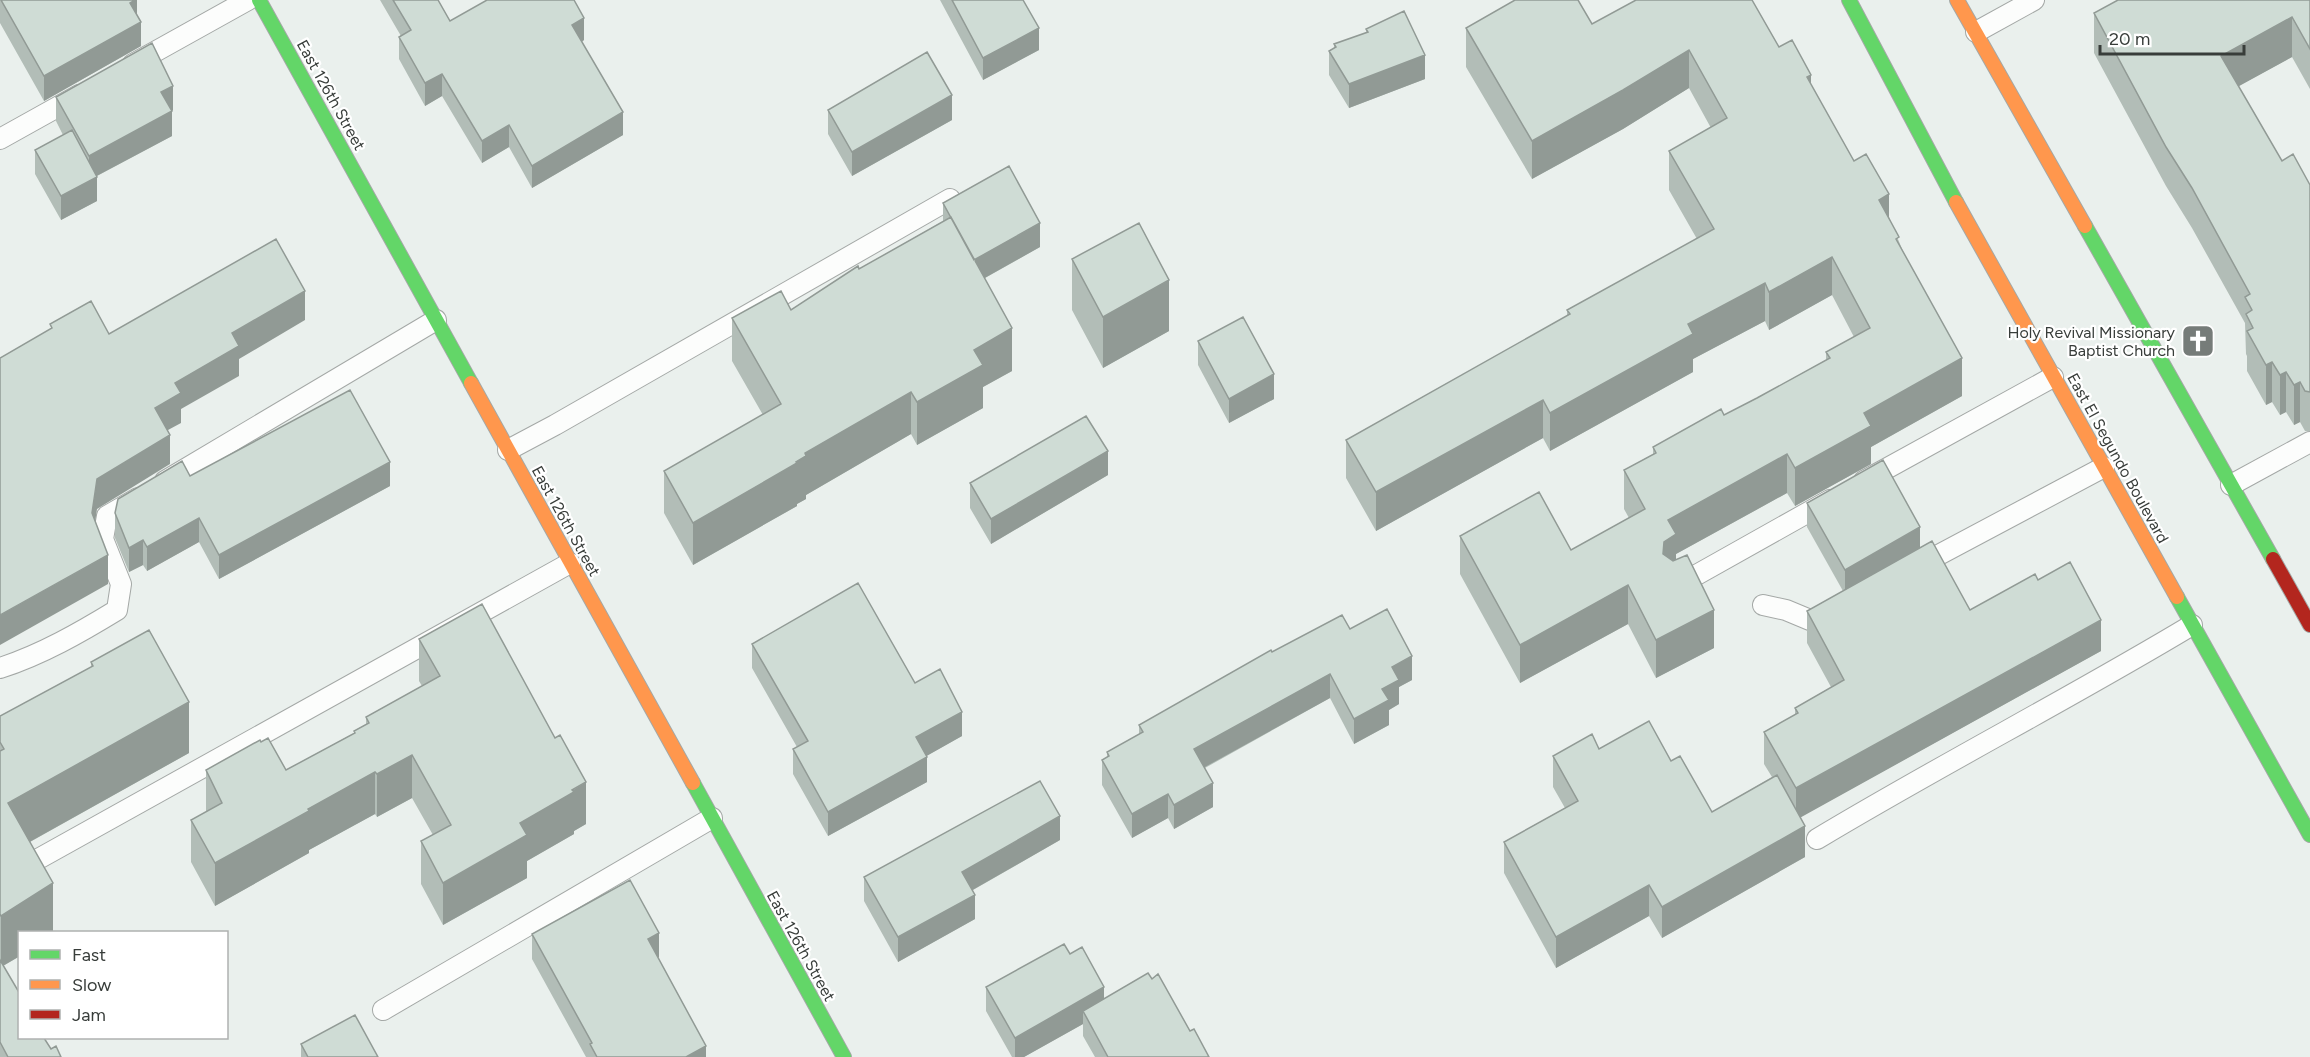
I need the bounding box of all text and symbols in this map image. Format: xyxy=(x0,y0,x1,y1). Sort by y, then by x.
scale bar xyxy=(2100,18,2244,56)
text: 20 m xyxy=(2109,28,2150,50)
street label: East 126th Street xyxy=(293,36,369,154)
place label: Holy Revival Missionary Baptist Church xyxy=(2007,323,2176,360)
church icon: Holy Revival Missionary Baptist Church xyxy=(2180,323,2216,359)
street label: East El Segundo Boulevard xyxy=(2063,370,2173,546)
street label: East 126th Street xyxy=(528,462,604,580)
street label: East 126th Street xyxy=(763,887,839,1005)
legend xyxy=(18,931,228,1039)
text: Fast xyxy=(72,944,106,966)
text: Slow xyxy=(72,974,111,996)
text: Jam xyxy=(72,1004,106,1026)

